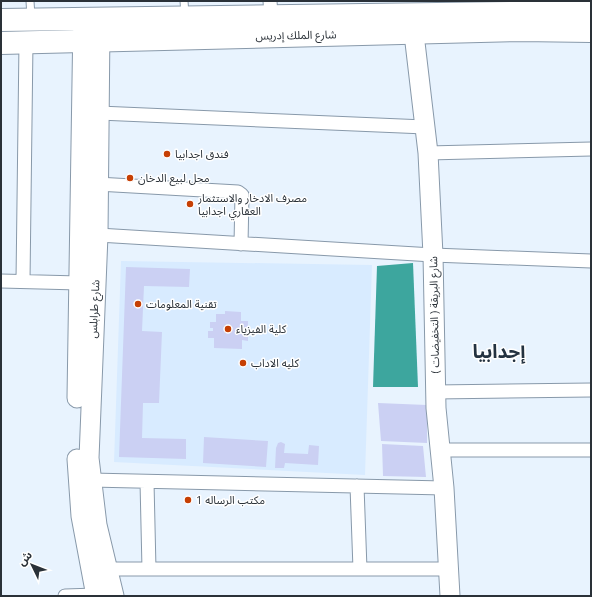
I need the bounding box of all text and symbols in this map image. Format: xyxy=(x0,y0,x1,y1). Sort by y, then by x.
street label: شارع الملك إدريس xyxy=(255,26,337,44)
place label: فندق اجدابيا xyxy=(175,146,229,161)
marker: فندق اجدابيا xyxy=(162,149,172,159)
place label: محل لبيع الدخان xyxy=(138,170,210,186)
marker: محل لبيع الدخان xyxy=(125,173,135,183)
place label: مصرف الادخار والاستثمار العقاري اجدابيا xyxy=(197,190,307,221)
marker: مصرف الادخار والاستثمار العقاري اجدابيا xyxy=(185,199,195,209)
street label: شارع البريقة ( التخفيضات ) xyxy=(425,256,443,374)
street label: شارع طرابلس xyxy=(84,279,104,339)
place label: تقنية المعلومات xyxy=(146,296,217,311)
marker: تقنية المعلومات xyxy=(133,299,143,309)
place label: كلية الفيزياء xyxy=(236,321,287,336)
marker: كلية الفيزياء xyxy=(223,324,233,334)
district label: إجدابيا xyxy=(473,338,526,364)
place label: كليه الاداب xyxy=(251,355,299,370)
marker: كليه الاداب xyxy=(238,358,248,368)
place label: مكتب الرساله 1 xyxy=(196,492,265,507)
marker: مكتب الرساله 1 xyxy=(183,495,193,505)
north arrow xyxy=(12,545,52,585)
text: ش xyxy=(14,547,35,568)

